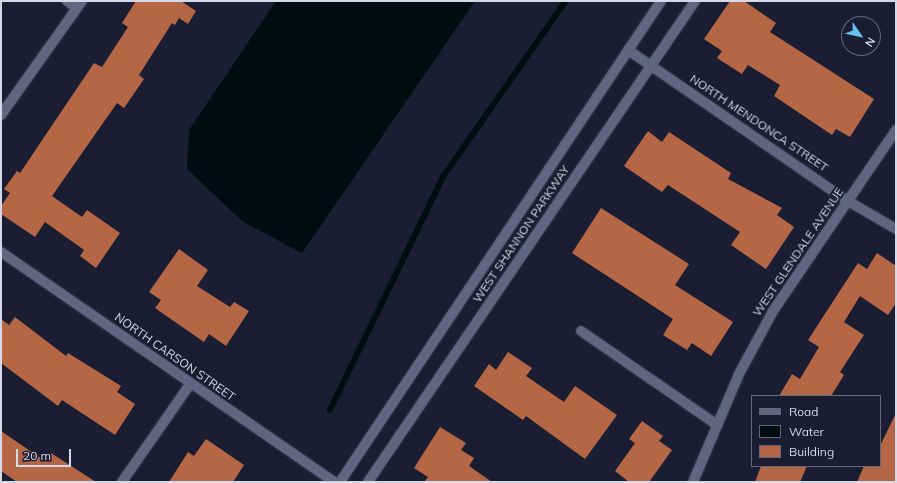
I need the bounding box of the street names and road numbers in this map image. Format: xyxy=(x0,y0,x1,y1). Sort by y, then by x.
street label: NORTH MENDONCA STREET xyxy=(687,71,831,175)
street label: WEST SHANNON PARKWAY xyxy=(470,163,572,305)
street label: WEST GLENDALE AVENUE xyxy=(750,185,846,319)
street label: NORTH CARSON STREET xyxy=(112,310,238,404)

